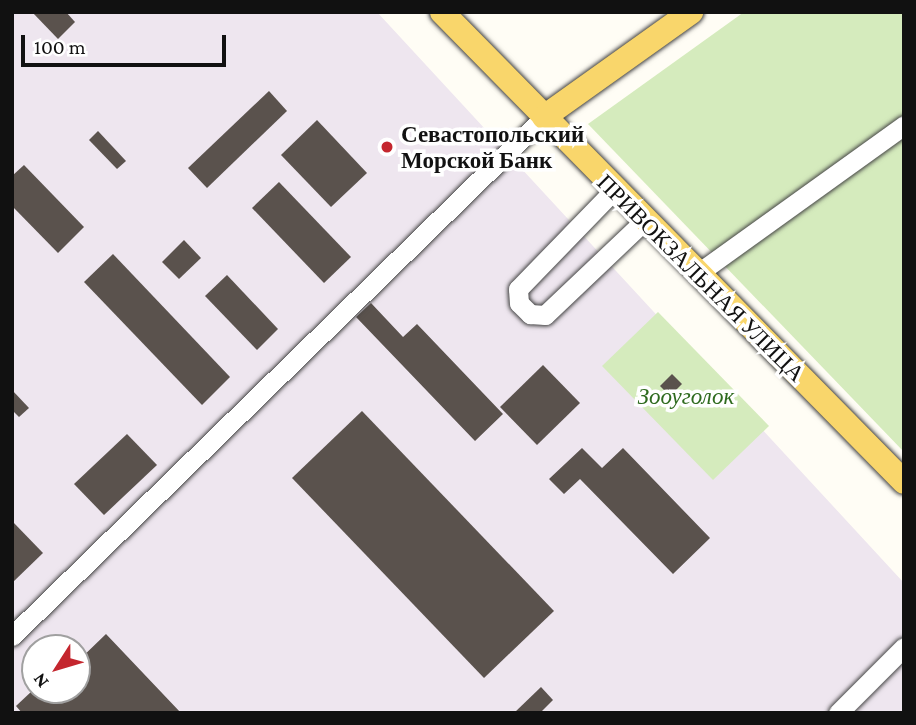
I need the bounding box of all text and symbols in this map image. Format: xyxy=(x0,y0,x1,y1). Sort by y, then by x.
scale bar xyxy=(24,21,229,65)
text: 100 m xyxy=(34,35,86,59)
place label: Севастопольский Морской Банк xyxy=(401,120,584,174)
marker: Севастопольский Морской Банк xyxy=(379,139,395,155)
street label: ПРИВОКЗАЛЬНАЯ УЛИЦА xyxy=(591,168,811,388)
park label: Зооуголок xyxy=(638,382,734,410)
north arrow xyxy=(21,634,91,704)
text: N xyxy=(28,669,53,692)

